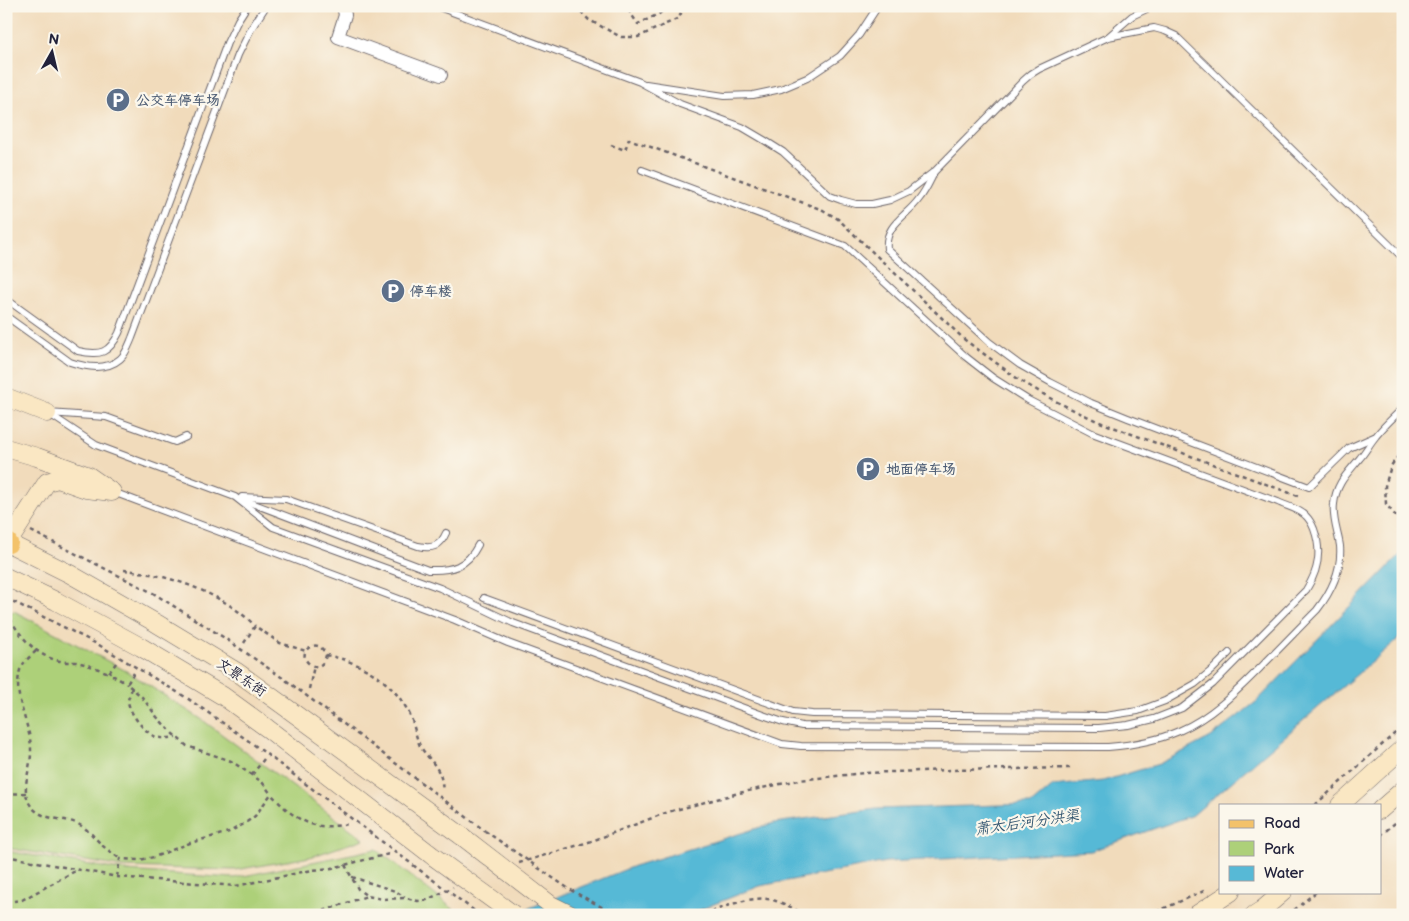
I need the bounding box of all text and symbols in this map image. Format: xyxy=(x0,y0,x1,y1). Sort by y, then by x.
north arrow xyxy=(28,28,78,78)
text: N xyxy=(47,30,60,49)
parking icon: 公交车停车场 xyxy=(105,87,131,113)
place label: 公交车停车场 xyxy=(136,92,220,109)
parking icon: 停车楼 xyxy=(380,278,406,304)
place label: 停车楼 xyxy=(410,283,452,300)
parking icon: 地面停车场 xyxy=(855,456,881,482)
place label: 地面停车场 xyxy=(886,461,956,478)
street label: 文景东街 xyxy=(214,655,270,700)
legend xyxy=(1219,804,1382,894)
water label: 萧太后河分洪渠 xyxy=(974,806,1082,839)
text: Road xyxy=(1264,814,1300,833)
text: Park xyxy=(1264,840,1295,859)
text: Water xyxy=(1264,864,1304,883)

